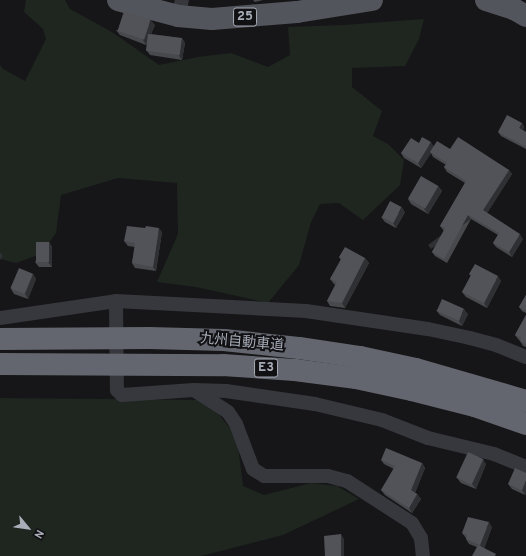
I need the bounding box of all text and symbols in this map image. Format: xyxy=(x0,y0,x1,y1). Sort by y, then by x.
road number: 25 xyxy=(233,6,257,28)
street label: 九州自動車道 xyxy=(199,331,285,355)
road number: E3 xyxy=(254,357,278,379)
north arrow xyxy=(8,508,48,548)
text: N xyxy=(30,527,47,541)

